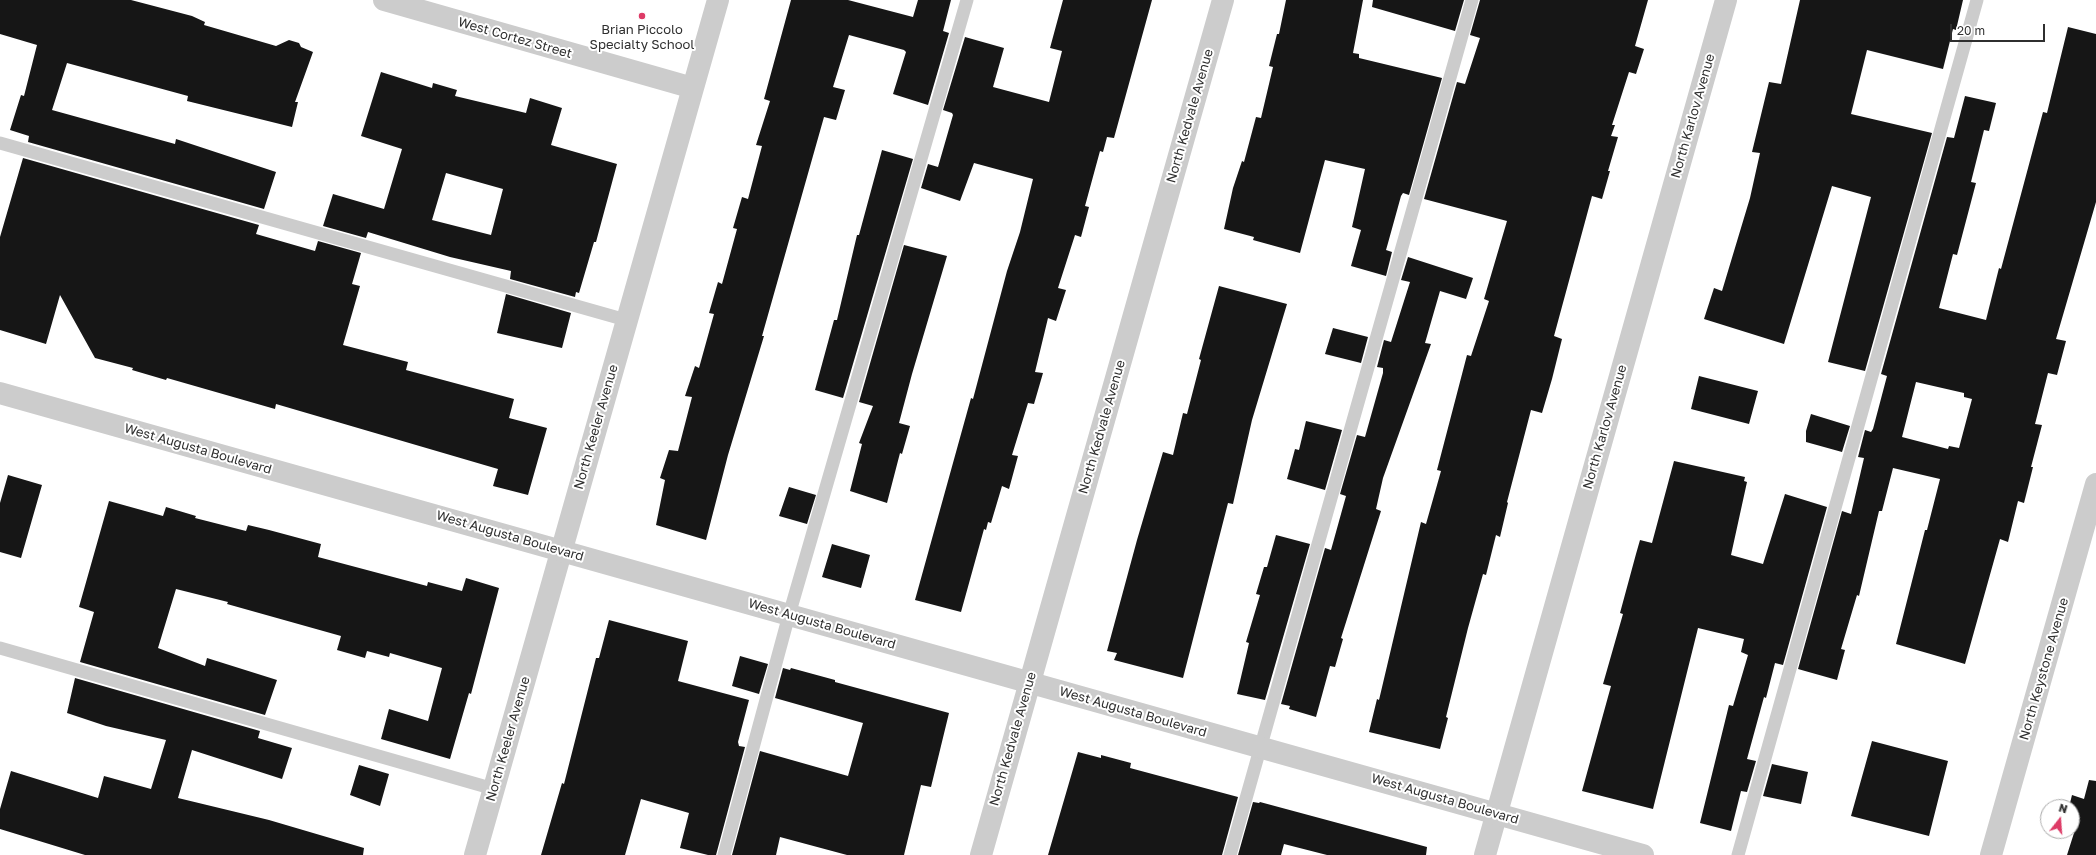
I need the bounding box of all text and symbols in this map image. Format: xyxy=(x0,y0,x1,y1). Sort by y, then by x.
marker: Brian Piccolo Specialty School xyxy=(637,11,647,21)
street label: West Cortez Street xyxy=(456,14,574,62)
scale bar xyxy=(1952,16,2047,42)
place label: Brian Piccolo Specialty School xyxy=(590,22,694,53)
text: 20 m xyxy=(1957,23,1985,38)
street label: North Kedvale Avenue xyxy=(1163,47,1217,185)
street label: North Karlov Avenue xyxy=(1668,52,1718,180)
street label: North Kedvale Avenue xyxy=(1075,358,1129,496)
street label: North Keeler Avenue xyxy=(571,363,621,491)
street label: North Karlov Avenue xyxy=(1580,363,1630,491)
street label: West Augusta Boulevard xyxy=(123,420,273,478)
street label: West Augusta Boulevard xyxy=(435,507,585,565)
street label: West Augusta Boulevard xyxy=(747,595,897,653)
street label: North Keystone Avenue xyxy=(2016,596,2072,742)
street label: North Kedvale Avenue xyxy=(986,670,1040,808)
street label: North Keeler Avenue xyxy=(483,675,533,803)
street label: West Augusta Boulevard xyxy=(1058,683,1208,741)
street label: West Augusta Boulevard xyxy=(1370,770,1520,828)
north arrow xyxy=(2040,799,2080,839)
text: N xyxy=(2057,801,2069,815)

